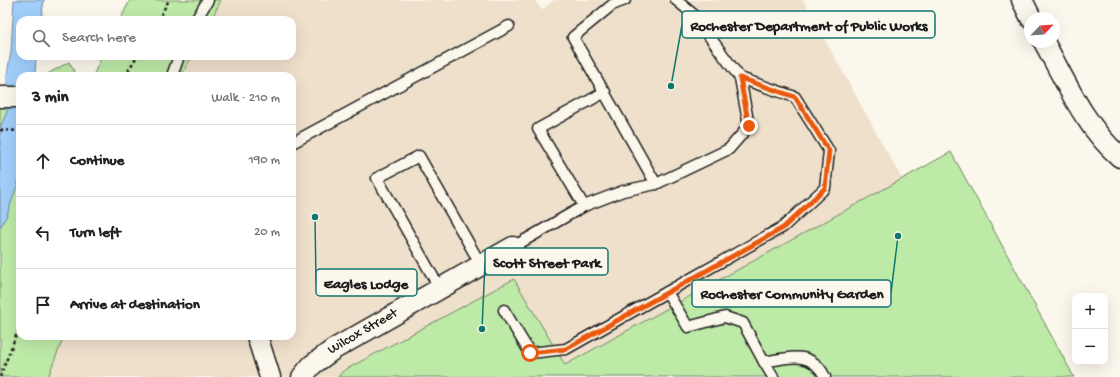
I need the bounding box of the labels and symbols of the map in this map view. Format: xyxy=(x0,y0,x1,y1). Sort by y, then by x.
callout: Rochester Department of Public Works xyxy=(682,11,935,38)
north arrow xyxy=(1024,12,1060,48)
text: Rochester Department of Public Works xyxy=(689,18,929,36)
route end xyxy=(740,117,758,135)
callout: Scott Street Park xyxy=(485,248,608,275)
text: Scott Street Park xyxy=(493,255,603,273)
callout: Eagles Lodge xyxy=(316,269,417,296)
text: Eagles Lodge xyxy=(324,276,410,294)
callout: Rochester Community Garden xyxy=(692,280,891,307)
text: Rochester Community Garden xyxy=(699,286,884,304)
street label: Wilcox Street xyxy=(325,304,402,359)
route start xyxy=(521,344,539,362)

